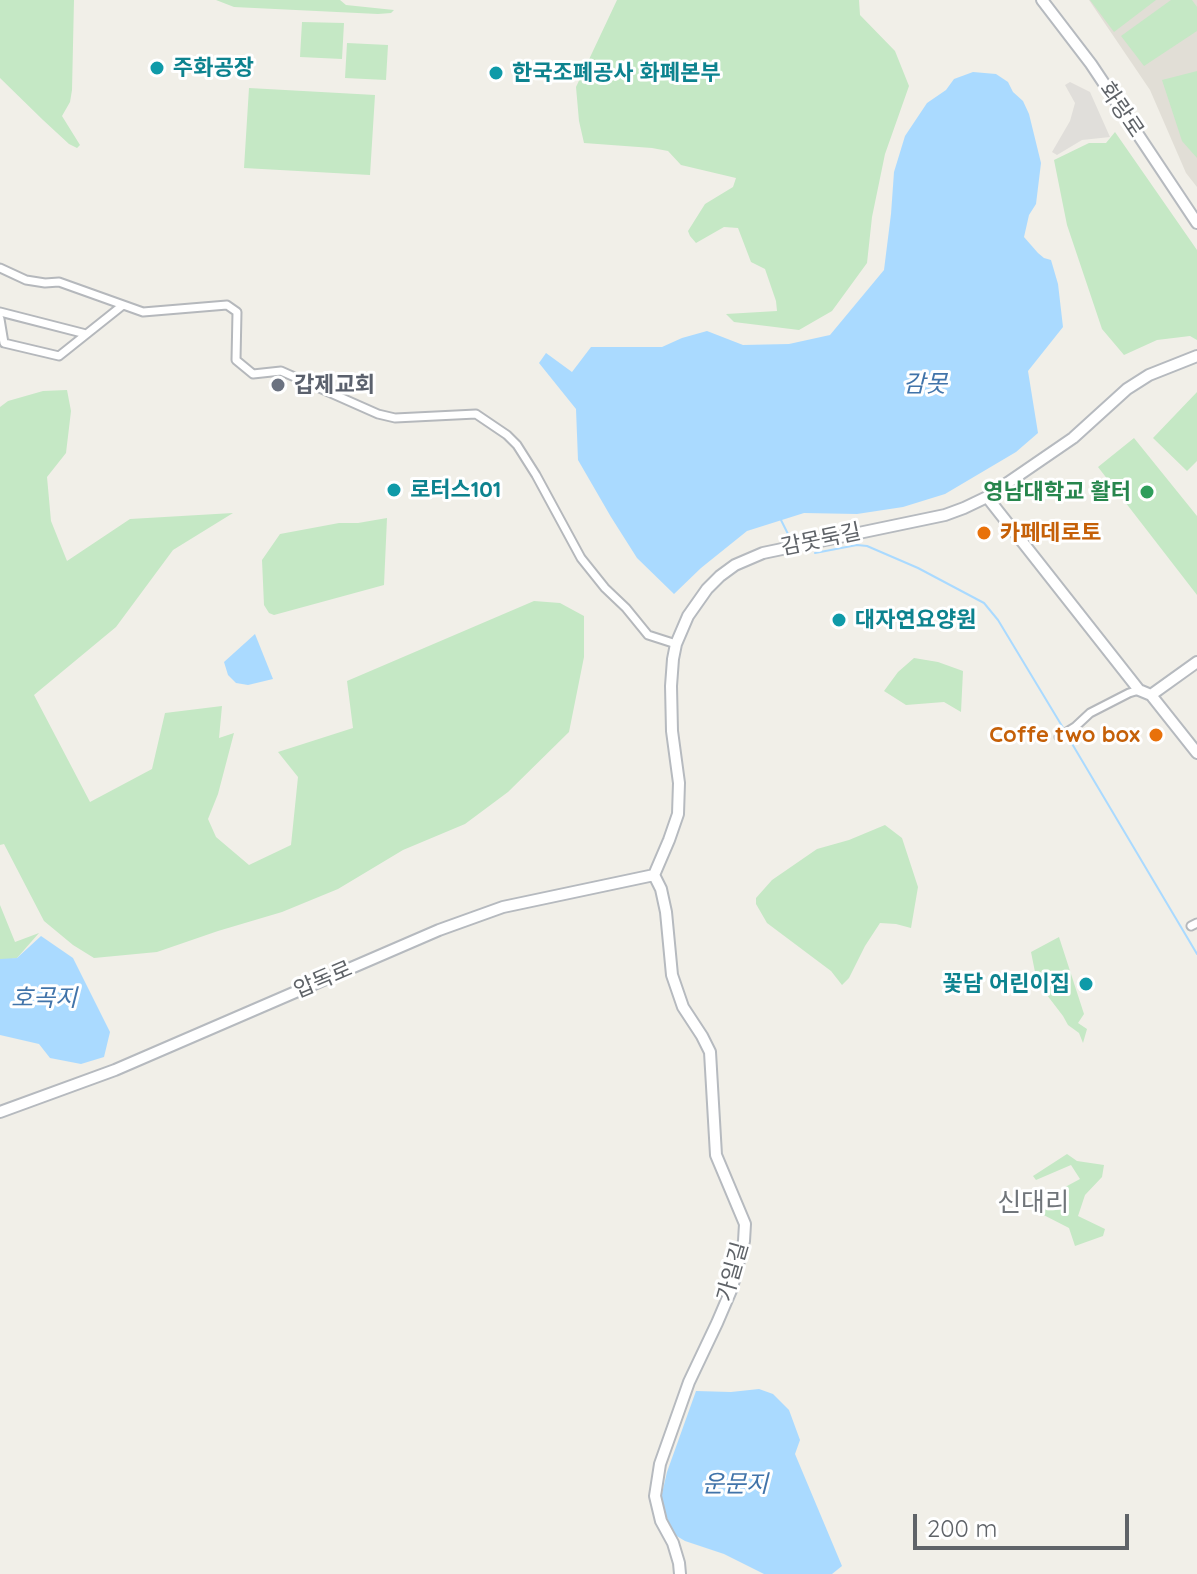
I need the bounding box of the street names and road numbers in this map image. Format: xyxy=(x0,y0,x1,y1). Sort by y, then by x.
street label: 화랑로 xyxy=(1093,77,1149,143)
street label: 감못둑길 xyxy=(779,519,863,561)
street label: 압독로 xyxy=(290,956,356,1004)
street label: 가일길 xyxy=(712,1239,754,1305)

